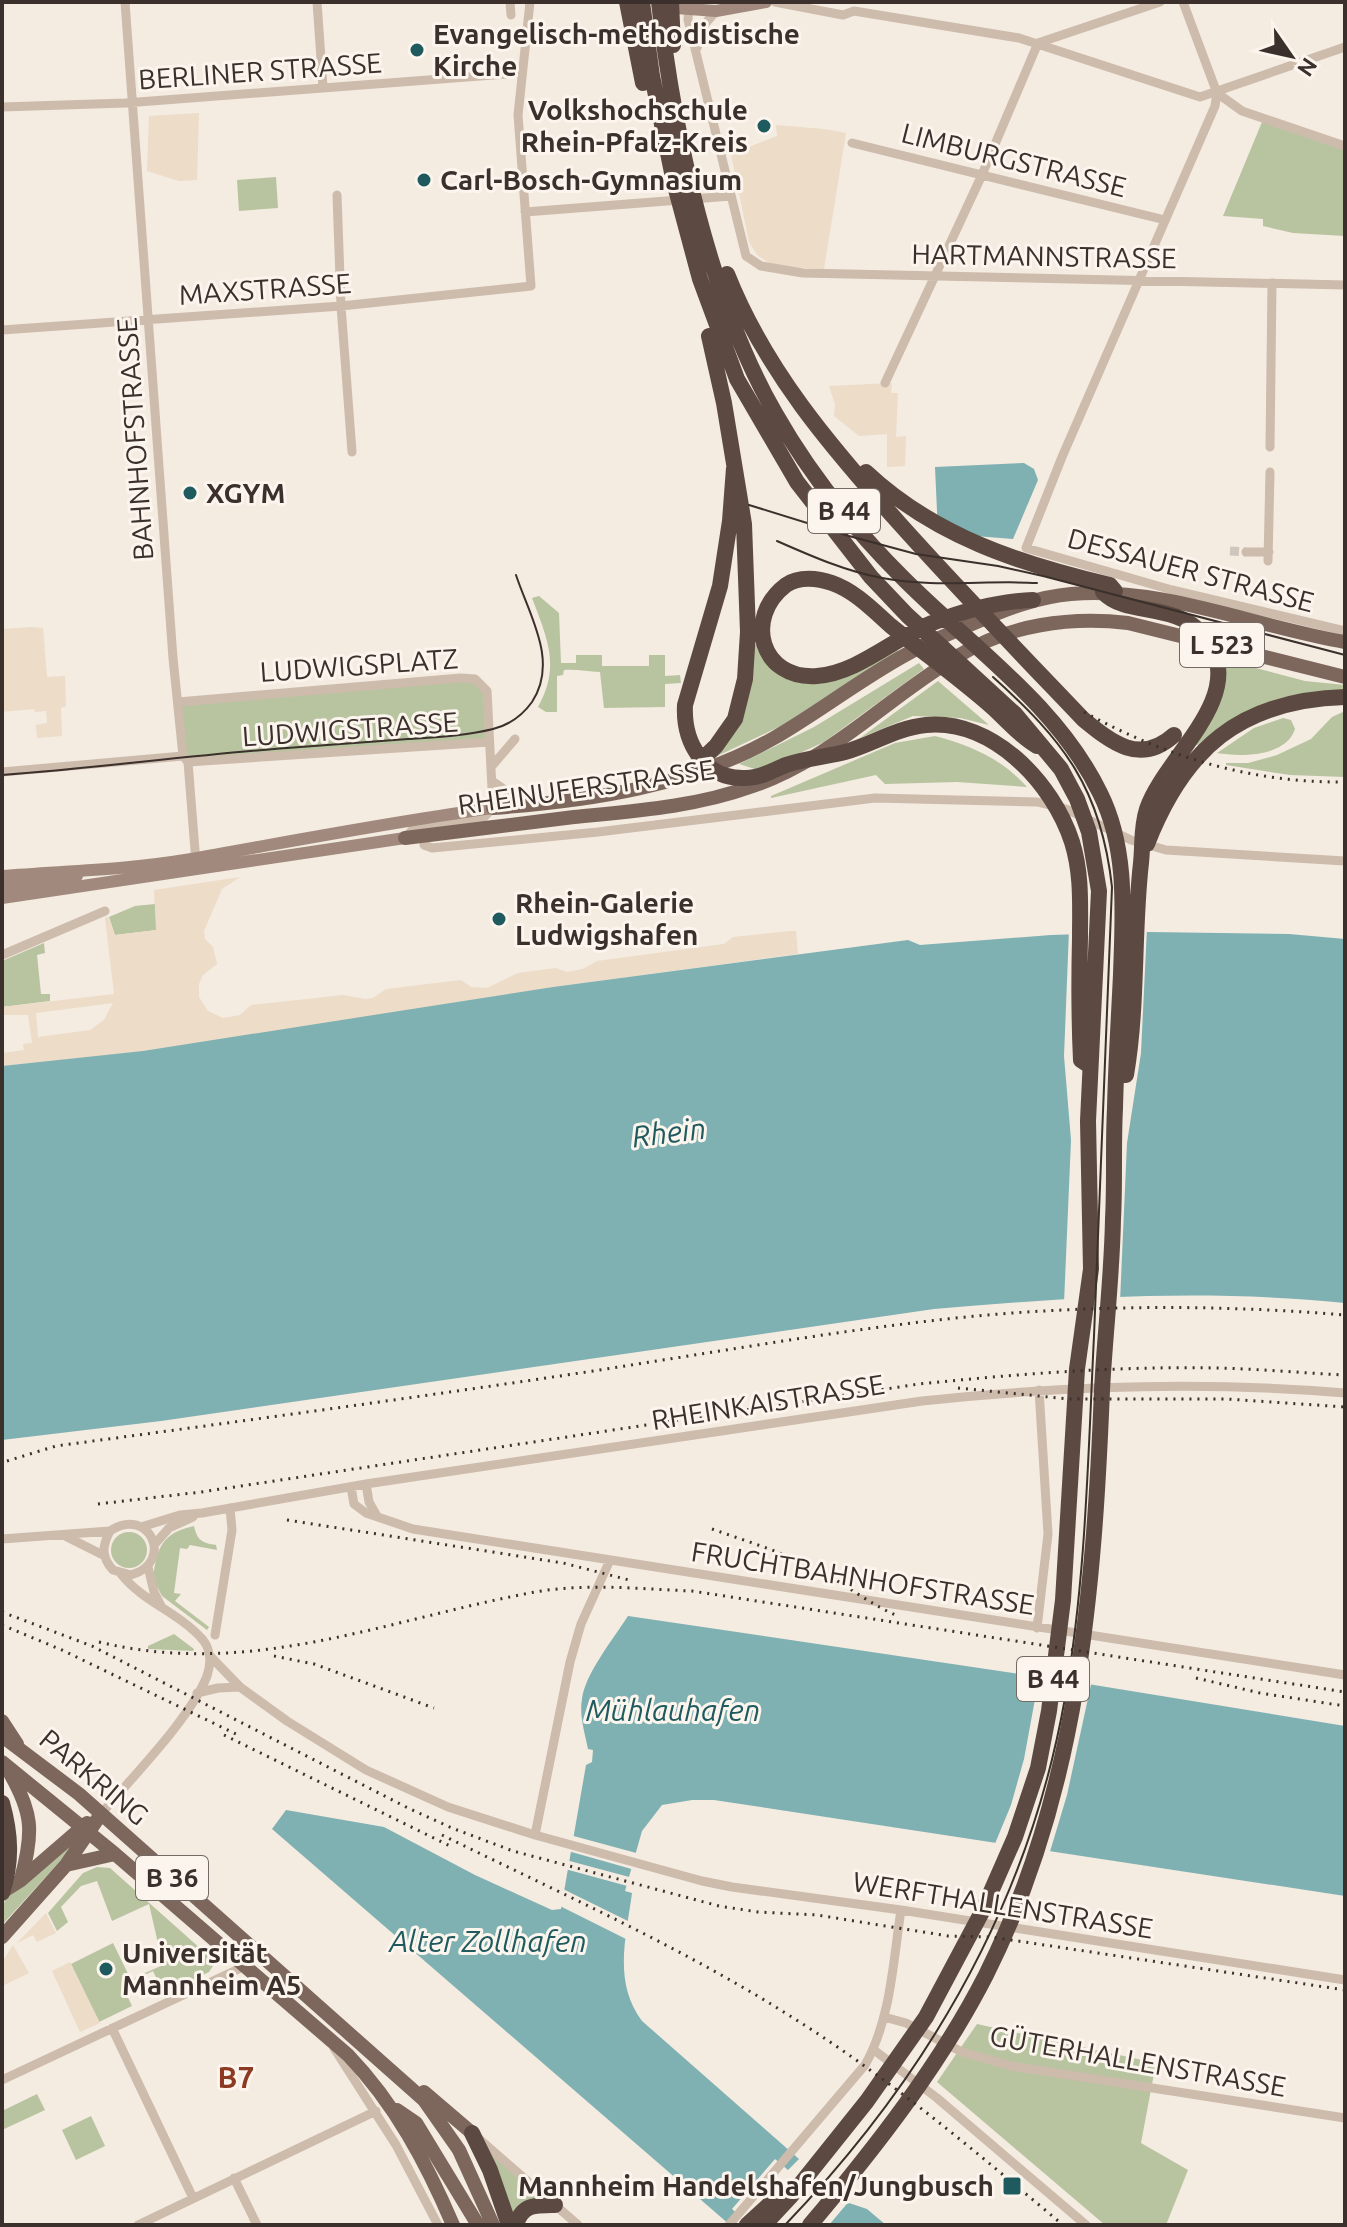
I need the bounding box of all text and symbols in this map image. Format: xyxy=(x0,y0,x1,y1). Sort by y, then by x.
north arrow xyxy=(1251,16,1331,96)
place label: Evangelisch-methodistische Kirche xyxy=(433,18,800,81)
marker: Evangelisch-methodistische Kirche xyxy=(408,41,426,59)
street label: BERLINER STRASSE xyxy=(137,47,383,94)
text: N xyxy=(1293,54,1323,81)
place label: Volkshochschule Rhein-Pfalz-Kreis xyxy=(521,94,748,157)
marker: Volkshochschule Rhein-Pfalz-Kreis xyxy=(755,117,773,135)
street label: LIMBURGSTRASSE xyxy=(898,117,1130,202)
place label: Carl-Bosch-Gymnasium xyxy=(440,164,742,195)
marker: Carl-Bosch-Gymnasium xyxy=(415,171,433,189)
street label: HARTMANNSTRASSE xyxy=(911,238,1177,273)
street label: MAXSTRASSE xyxy=(178,267,352,310)
street label: BAHNHOFSTRASSE xyxy=(111,316,158,562)
place label: XGYM xyxy=(206,477,285,508)
marker: XGYM xyxy=(181,484,199,502)
road number: B 44 xyxy=(808,489,880,533)
street label: DESSAUER STRASSE xyxy=(1065,522,1318,617)
road number: L 523 xyxy=(1180,623,1264,667)
street label: LUDWIGSPLATZ xyxy=(259,642,459,687)
street label: LUDWIGSTRASSE xyxy=(241,705,459,752)
street label: RHEINUFERSTRASSE xyxy=(456,753,716,820)
place label: Rhein-Galerie Ludwigshafen xyxy=(515,887,698,950)
marker: Rhein-Galerie Ludwigshafen xyxy=(490,910,508,928)
water label: Rhein xyxy=(630,1111,708,1153)
street label: RHEINKAISTRASSE xyxy=(649,1368,887,1435)
street label: FRUCHTBAHNHOFSTRASSE xyxy=(689,1535,1037,1620)
road number: B 44 xyxy=(1017,1657,1089,1701)
water label: Mühlauhafen xyxy=(586,1693,760,1727)
street label: PARKRING xyxy=(34,1722,155,1831)
road number: B 36 xyxy=(136,1856,208,1900)
street label: WERFTHALLENSTRASSE xyxy=(851,1865,1156,1944)
water label: Alter Zollhafen xyxy=(387,1924,587,1958)
place label: Universität Mannheim A5 xyxy=(122,1937,301,2000)
marker: Universität Mannheim A5 xyxy=(97,1960,115,1978)
street label: GÜTERHALLENSTRASSE xyxy=(987,2019,1289,2102)
district label: B7 xyxy=(218,2060,254,2094)
place label: Mannheim Handelshafen/Jungbusch xyxy=(518,2170,994,2201)
marker: Mannheim Handelshafen/Jungbusch xyxy=(1001,2175,1023,2197)

